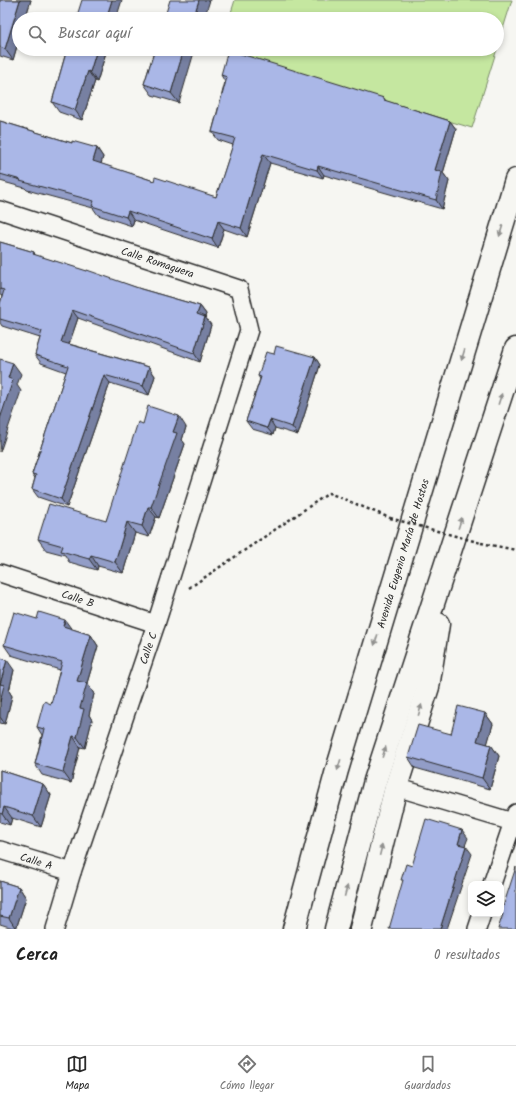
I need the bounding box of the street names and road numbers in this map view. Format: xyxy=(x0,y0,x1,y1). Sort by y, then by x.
street label: Calle Romaguera xyxy=(118,243,196,284)
street label: Avenida Eugenio María de Hostos xyxy=(372,477,435,631)
street label: Calle B xyxy=(59,586,96,613)
street label: Calle C xyxy=(135,629,163,667)
street label: Calle A xyxy=(18,849,55,876)

